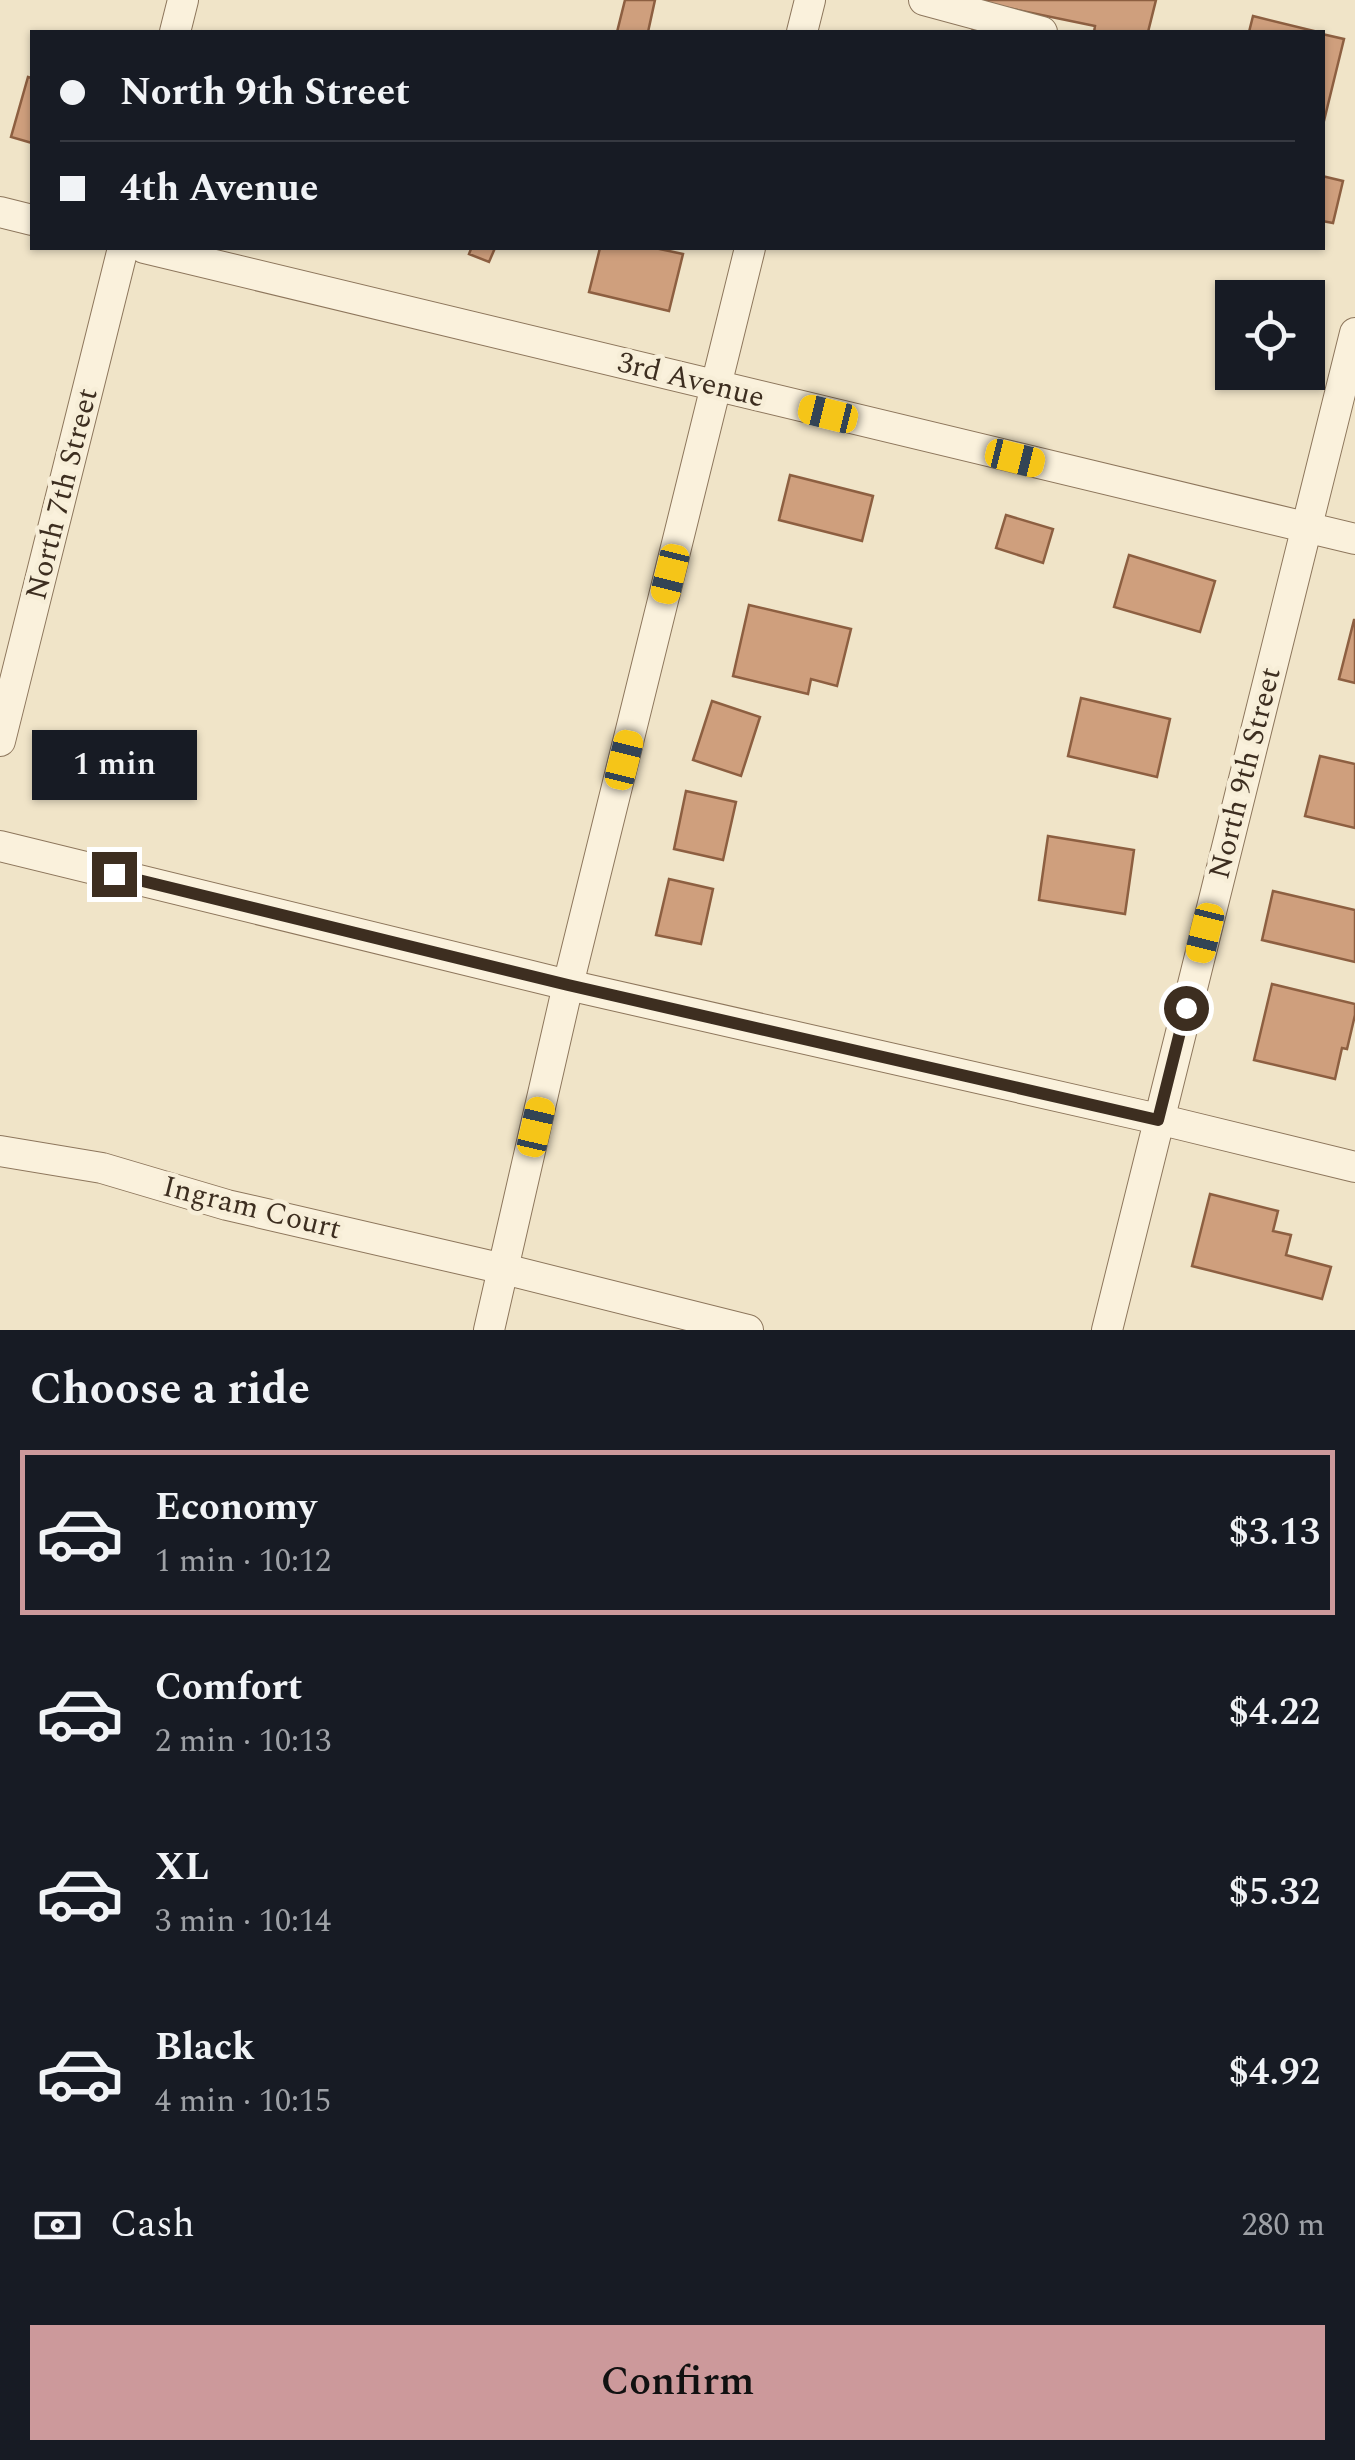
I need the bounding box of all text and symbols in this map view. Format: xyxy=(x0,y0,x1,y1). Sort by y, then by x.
text: North 9th Street xyxy=(120,64,410,122)
text: 4th Avenue xyxy=(120,160,319,218)
map controls xyxy=(1215,280,1325,390)
button: locate xyxy=(1215,280,1325,390)
street label: 3rd Avenue xyxy=(613,340,769,420)
street label: North 7th Street xyxy=(13,383,111,605)
car xyxy=(795,392,861,436)
car xyxy=(982,436,1048,480)
car xyxy=(648,541,692,607)
street label: North 9th Street xyxy=(1196,662,1294,884)
car xyxy=(602,727,646,793)
callout: 1 min xyxy=(32,729,196,799)
text: 1 min xyxy=(73,740,156,789)
route end xyxy=(92,852,137,897)
car xyxy=(1183,900,1227,966)
route start xyxy=(1164,986,1209,1031)
car xyxy=(515,1094,557,1160)
street label: Ingram Court xyxy=(158,1164,346,1252)
text: Choose a ride xyxy=(30,1355,310,1424)
text: Economy xyxy=(155,1479,316,1537)
icon: car xyxy=(35,1488,125,1578)
text: $3.13 xyxy=(1229,1504,1320,1562)
text: 1 min · 10:12 xyxy=(155,1537,331,1586)
text: Comfort xyxy=(155,1659,302,1717)
icon: car xyxy=(35,1668,125,1758)
text: $4.22 xyxy=(1229,1684,1320,1742)
text: 2 min · 10:13 xyxy=(155,1717,331,1766)
text: XL xyxy=(155,1839,209,1897)
icon: car xyxy=(35,1848,125,1938)
text: $5.32 xyxy=(1229,1864,1320,1922)
text: 3 min · 10:14 xyxy=(155,1897,331,1946)
text: Black xyxy=(155,2019,255,2077)
icon: car xyxy=(35,2028,125,2118)
text: $4.92 xyxy=(1229,2044,1320,2102)
text: 4 min · 10:15 xyxy=(155,2077,331,2126)
text: Cash xyxy=(110,2196,195,2254)
icon: cash xyxy=(30,2198,85,2253)
text: 280 m xyxy=(1241,2201,1325,2250)
button: Confirm xyxy=(30,2325,1325,2440)

